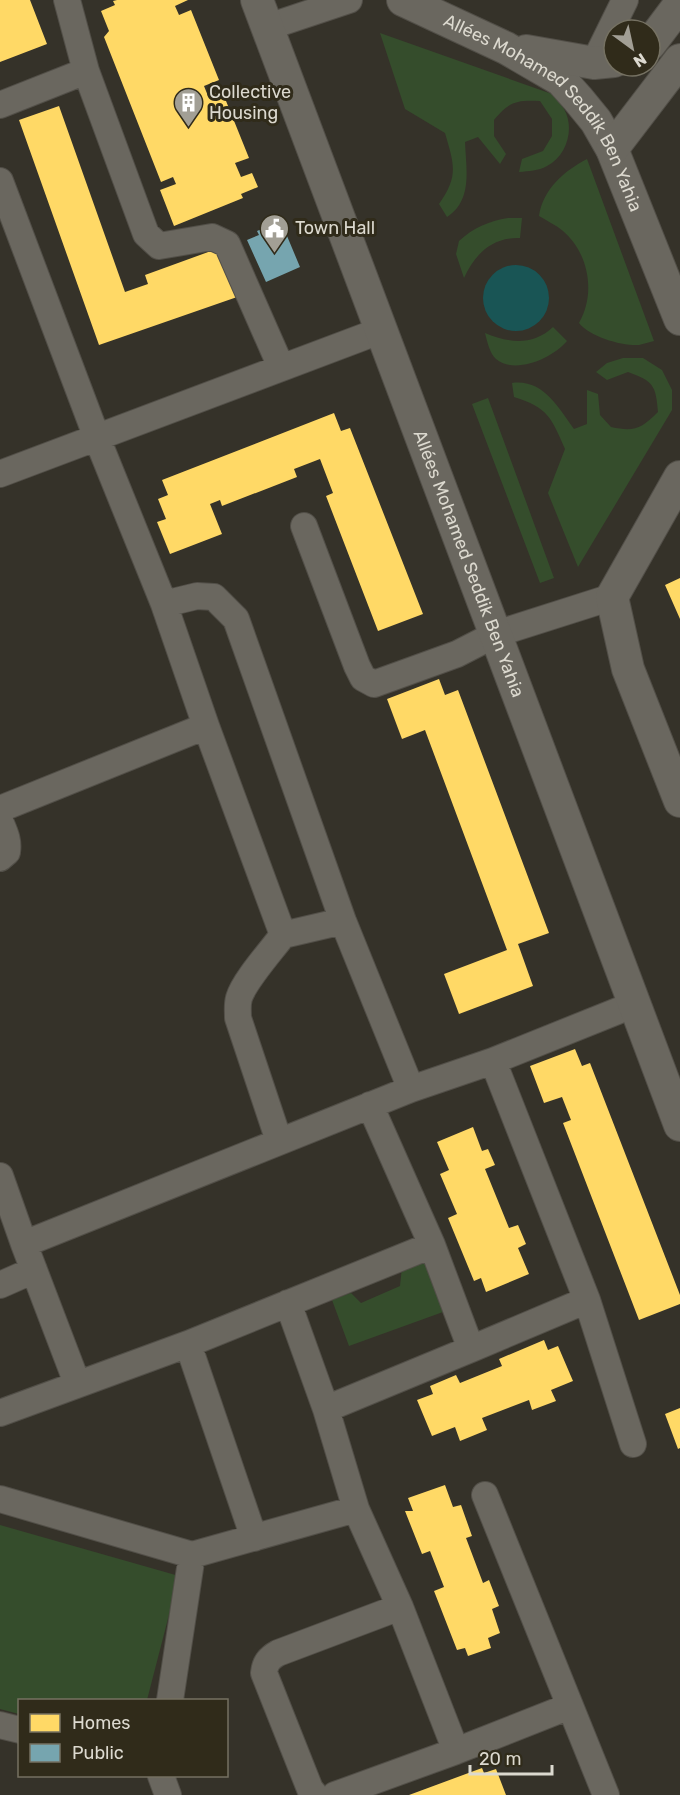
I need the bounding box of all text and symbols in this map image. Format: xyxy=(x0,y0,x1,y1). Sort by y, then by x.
street label: Allées Mohamed Seddik Ben Yahia xyxy=(440,9,647,215)
north arrow xyxy=(602,18,662,78)
text: N xyxy=(630,49,650,71)
place label: Collective Housing xyxy=(209,81,291,124)
building icon: Collective Housing xyxy=(172,86,204,128)
public building icon: Town Hall xyxy=(258,212,290,254)
place label: Town Hall xyxy=(295,217,375,239)
street label: Allées Mohamed Seddik Ben Yahia xyxy=(409,427,529,700)
legend xyxy=(18,1699,228,1777)
text: Homes xyxy=(72,1712,130,1734)
scale bar xyxy=(470,1738,552,1776)
text: Public xyxy=(72,1742,124,1764)
text: 20 m xyxy=(479,1748,521,1770)

